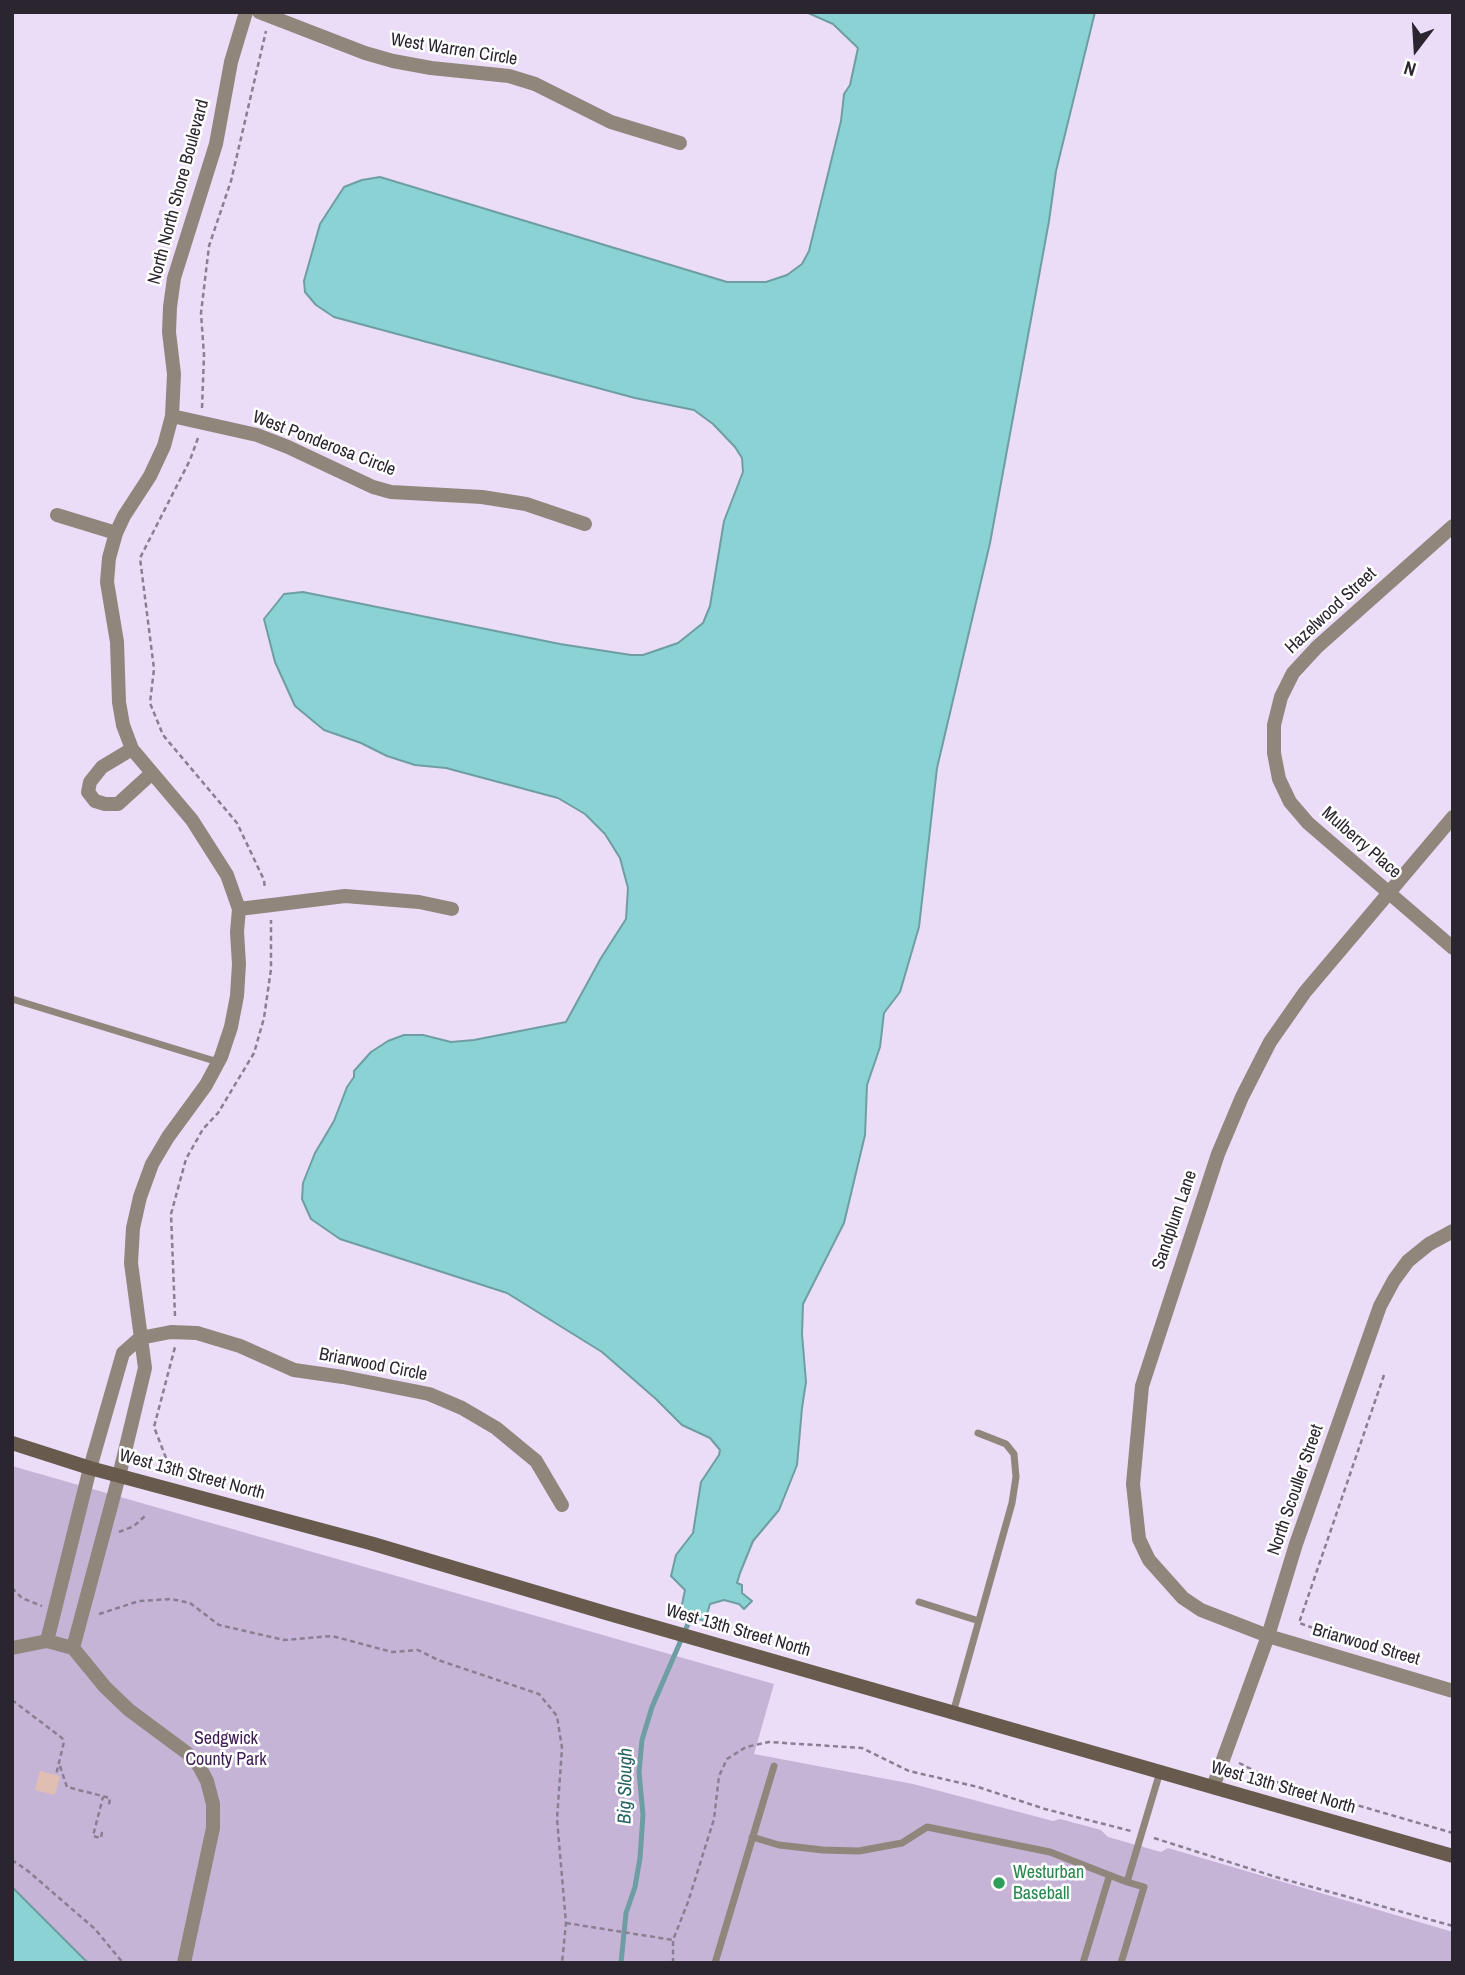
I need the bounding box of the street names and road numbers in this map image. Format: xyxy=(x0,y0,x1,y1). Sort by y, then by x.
street label: West Warren Circle xyxy=(389,29,519,71)
street label: North North Shore Boulevard xyxy=(144,97,214,287)
street label: West Ponderosa Circle xyxy=(249,407,399,481)
street label: Hazelwood Street xyxy=(1281,563,1381,659)
street label: Mulberry Place xyxy=(1317,803,1405,883)
street label: Sandplum Lane xyxy=(1148,1168,1202,1272)
street label: Briarwood Circle xyxy=(317,1344,429,1386)
street label: North Scouller Street xyxy=(1263,1422,1329,1558)
street label: West 13th Street North xyxy=(117,1445,267,1505)
street label: West 13th Street North xyxy=(663,1600,813,1662)
street label: Briarwood Street xyxy=(1310,1619,1422,1671)
street label: West 13th Street North xyxy=(1208,1757,1358,1819)

